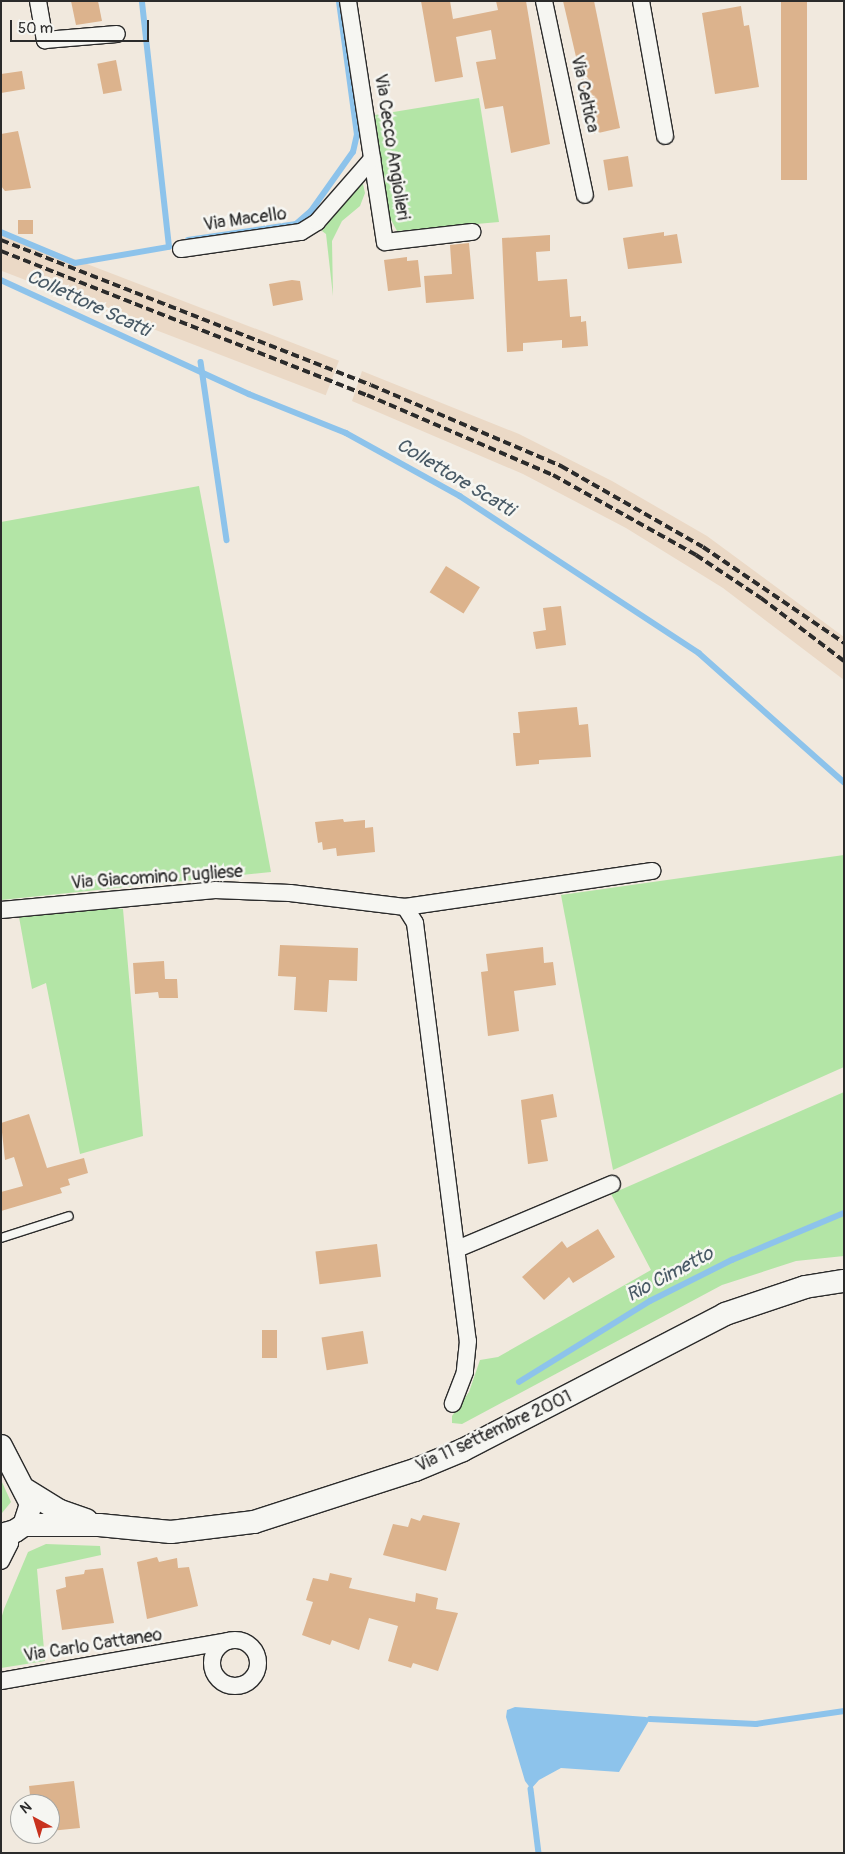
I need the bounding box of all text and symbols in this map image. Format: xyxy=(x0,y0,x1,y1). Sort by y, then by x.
scale bar xyxy=(12,10,151,42)
text: 50 m xyxy=(18,19,53,38)
street label: Via Celtica xyxy=(565,53,603,135)
street label: Via Cecco Angiolieri xyxy=(369,72,413,222)
street label: Via Macello xyxy=(202,203,288,237)
water label: Collettore Scatti xyxy=(23,265,153,343)
water label: Collettore Scatti xyxy=(392,434,518,522)
street label: Via Giacomino Pugliese xyxy=(70,861,244,895)
water label: Rio Cimetto xyxy=(623,1243,717,1307)
street label: Via 11 settembre 2001 xyxy=(413,1386,575,1478)
street label: Via Carlo Cattaneo xyxy=(22,1624,164,1668)
north arrow xyxy=(10,1794,60,1844)
text: N xyxy=(17,1798,35,1817)

